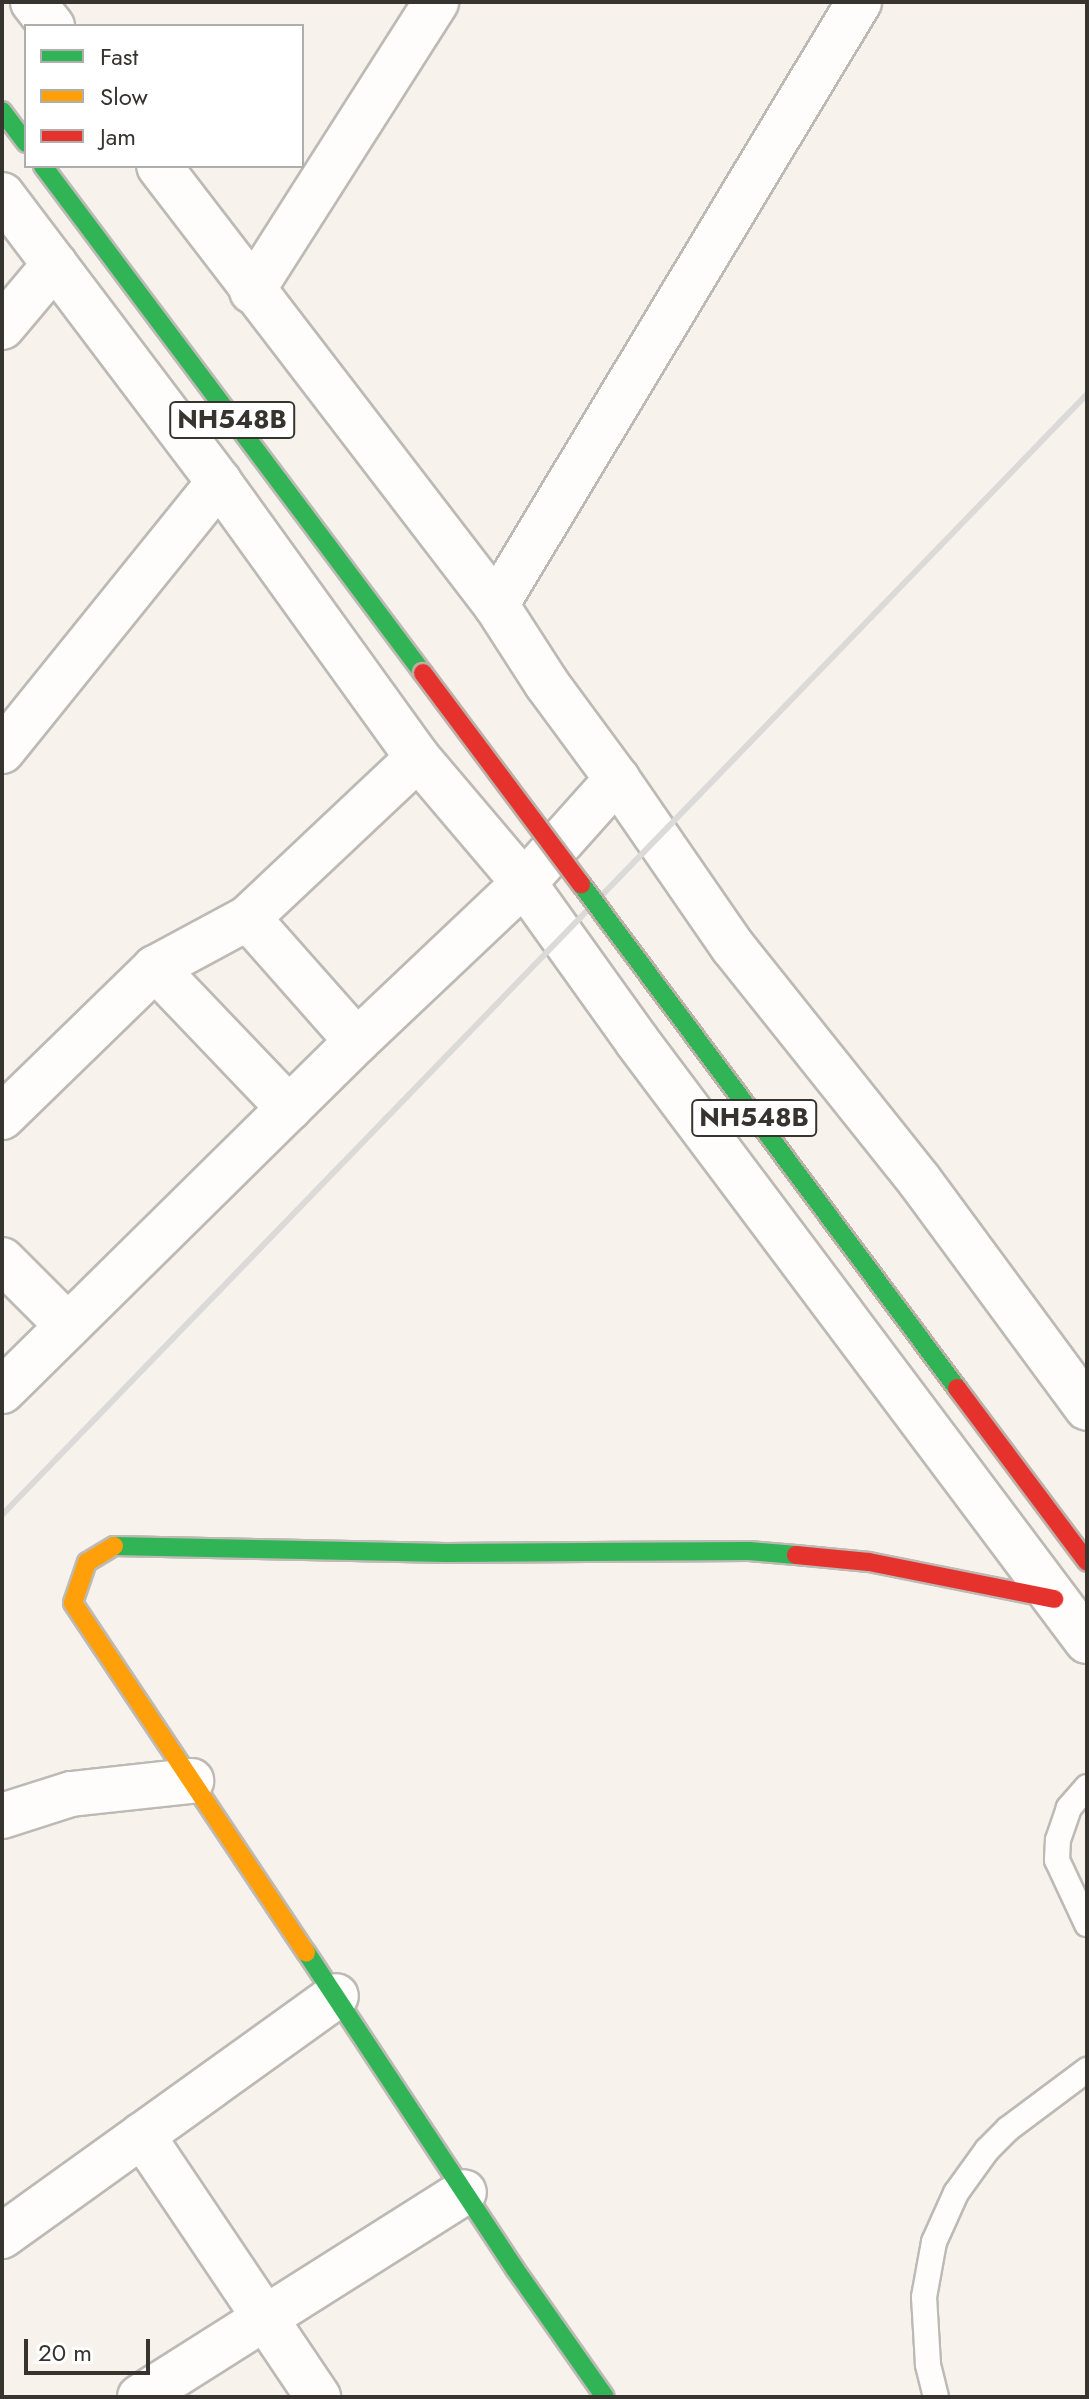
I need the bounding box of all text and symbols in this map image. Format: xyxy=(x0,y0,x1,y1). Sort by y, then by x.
legend xyxy=(24,24,304,168)
text: Fast xyxy=(100,39,138,74)
text: Slow xyxy=(100,79,148,114)
text: Jam xyxy=(100,119,136,154)
road number: NH548B xyxy=(168,398,296,442)
road number: NH548B xyxy=(690,1096,818,1140)
scale bar xyxy=(28,2323,154,2373)
text: 20 m xyxy=(38,2335,92,2370)

